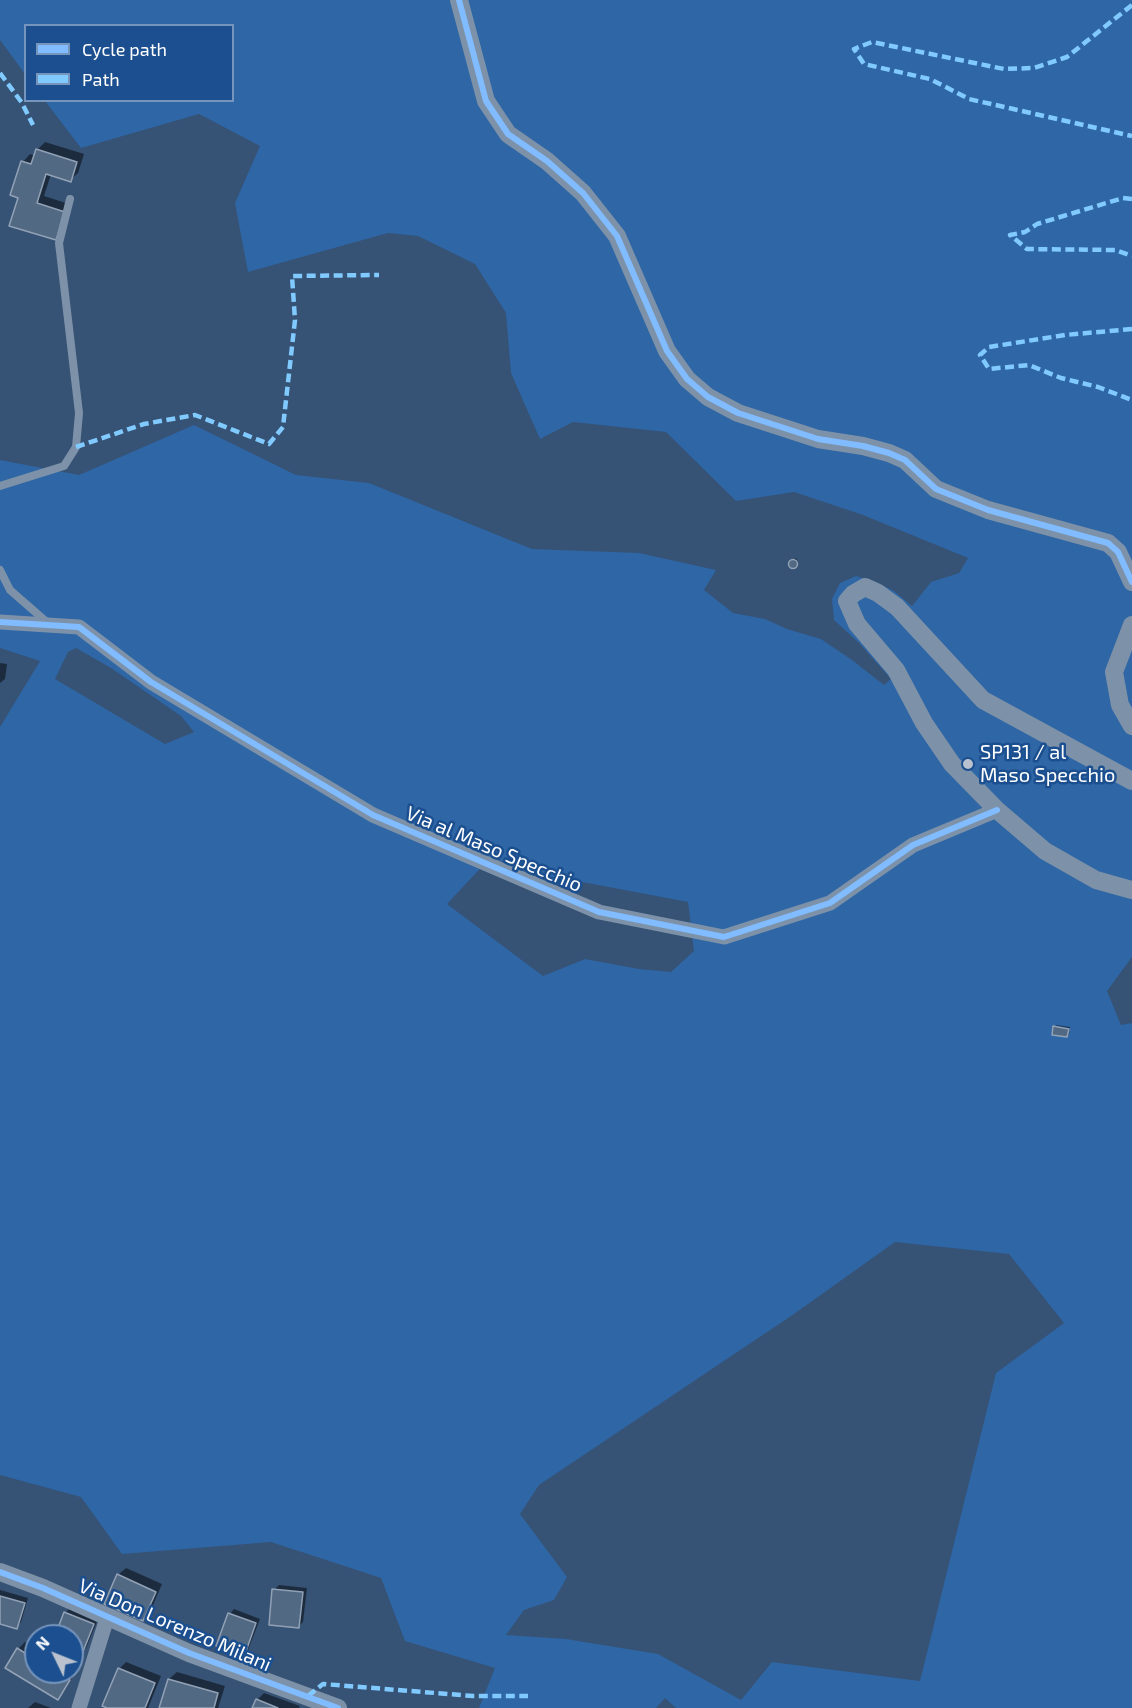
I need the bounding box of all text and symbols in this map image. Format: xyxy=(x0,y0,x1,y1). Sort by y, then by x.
legend xyxy=(24,24,234,102)
text: Cycle path xyxy=(82,38,167,60)
text: Path xyxy=(82,68,120,90)
place label: SP131 / al Maso Specchio xyxy=(980,740,1115,787)
marker: SP131 / al Maso Specchio xyxy=(961,757,975,771)
street label: Via al Maso Specchio xyxy=(402,801,586,897)
street label: Via Don Lorenzo Milani xyxy=(75,1574,275,1676)
north arrow xyxy=(24,1624,84,1684)
text: N xyxy=(31,1632,53,1653)

